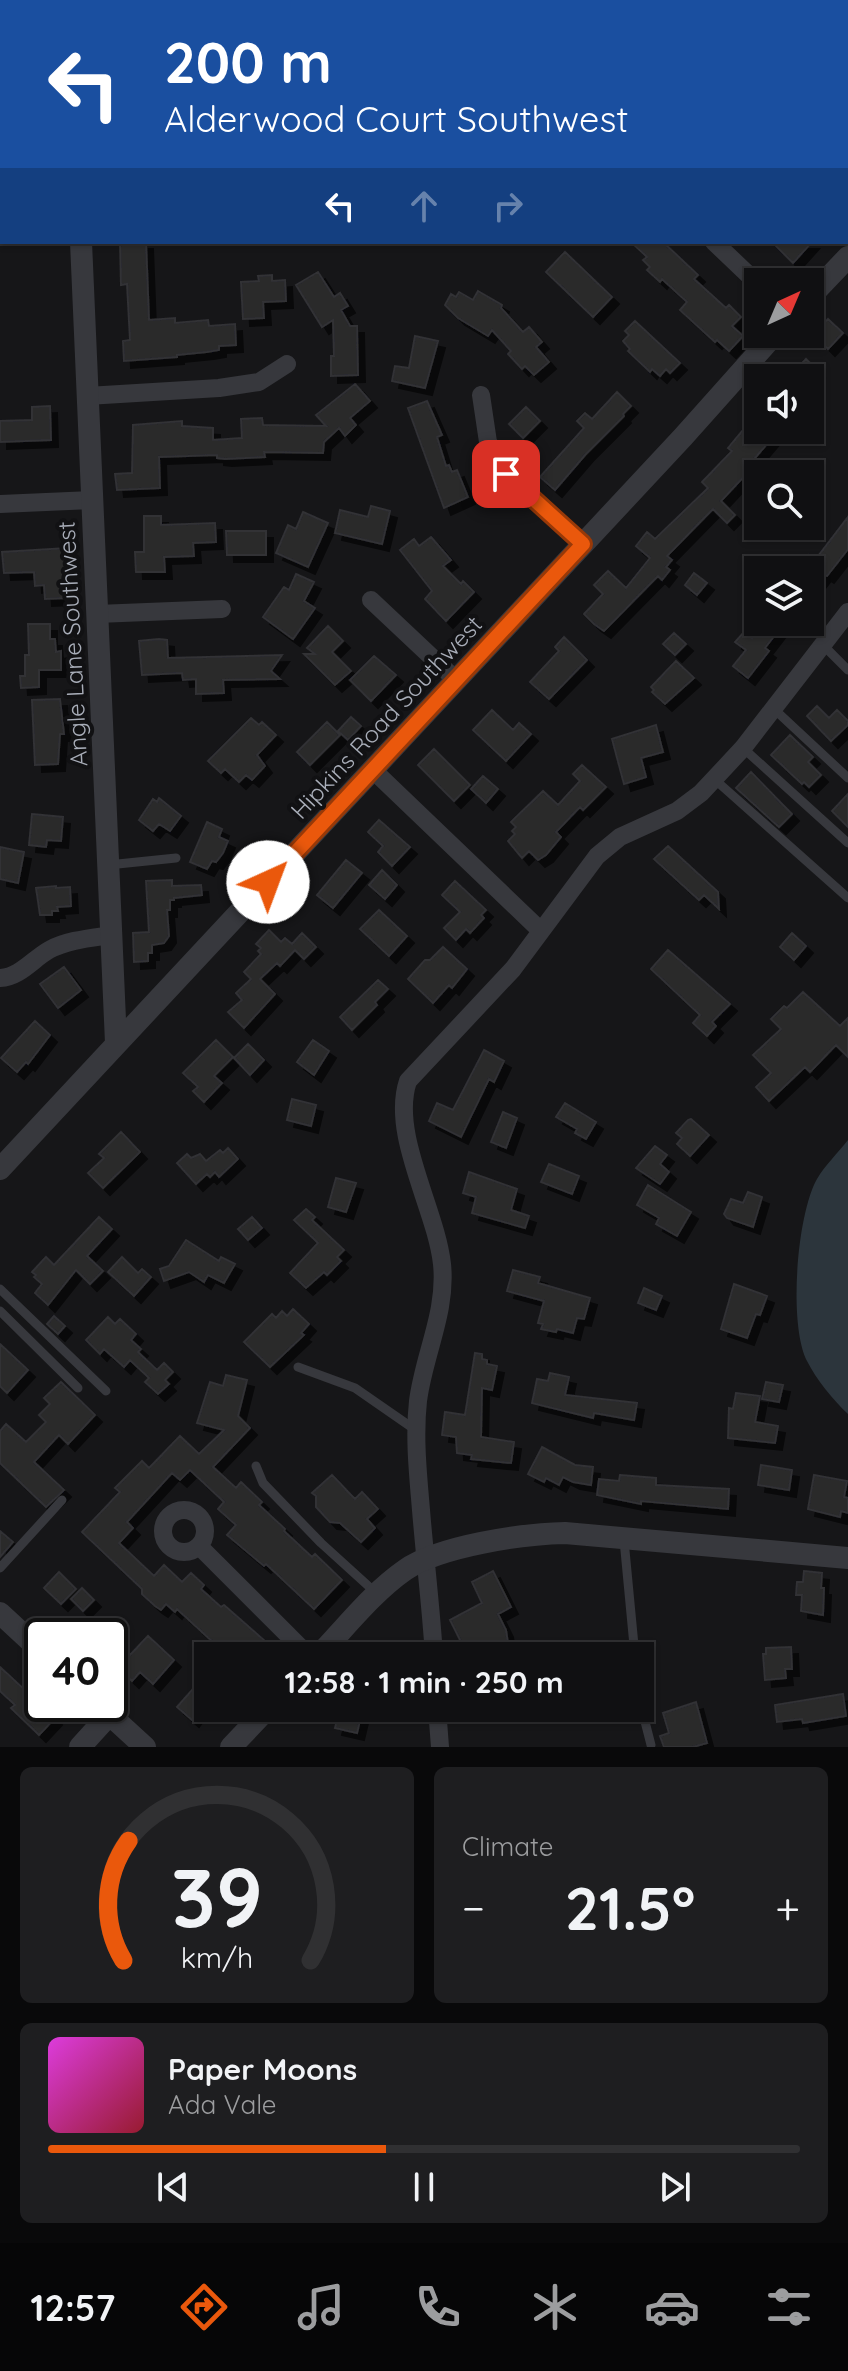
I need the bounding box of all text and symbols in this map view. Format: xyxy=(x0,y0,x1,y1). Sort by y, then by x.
text: 200 m xyxy=(164,27,332,97)
icon: left xyxy=(32,32,136,136)
text: Alderwood Court Southwest xyxy=(164,96,628,141)
icon: left xyxy=(318,184,362,228)
icon: ahead xyxy=(402,184,446,228)
icon: right xyxy=(486,184,530,228)
north arrow xyxy=(744,268,824,348)
map controls xyxy=(744,268,824,636)
button: sound xyxy=(744,364,824,444)
pin xyxy=(472,440,540,508)
icon: arrive xyxy=(484,452,528,496)
button: search xyxy=(744,460,824,540)
street label: Angle Lane Southwest xyxy=(51,521,93,767)
button: layers xyxy=(744,556,824,636)
street label: Hipkins Road Southwest xyxy=(284,609,488,825)
position arrow xyxy=(226,840,310,924)
speed limit sign: 40 xyxy=(24,1618,128,1722)
text: 12:58 · 1 min · 250 m xyxy=(284,1663,564,1701)
text: Climate xyxy=(462,1830,553,1863)
text: 39 xyxy=(171,1844,263,1948)
text: 21.5° xyxy=(565,1870,695,1945)
text: − xyxy=(462,1880,485,1935)
text: + xyxy=(775,1880,800,1935)
text: km/h xyxy=(181,1939,253,1975)
text: Paper Moons xyxy=(168,2050,357,2088)
text: Ada Vale xyxy=(168,2088,277,2121)
icon: previous xyxy=(151,2165,195,2209)
icon: pause xyxy=(402,2165,446,2209)
icon: next xyxy=(653,2165,697,2209)
icon: directions xyxy=(176,2279,232,2335)
icon: music xyxy=(293,2279,349,2335)
icon: phone xyxy=(410,2279,466,2335)
icon: climate xyxy=(527,2279,583,2335)
icon: car xyxy=(644,2279,700,2335)
icon: filters xyxy=(761,2279,817,2335)
text: 12:57 xyxy=(31,2285,115,2330)

